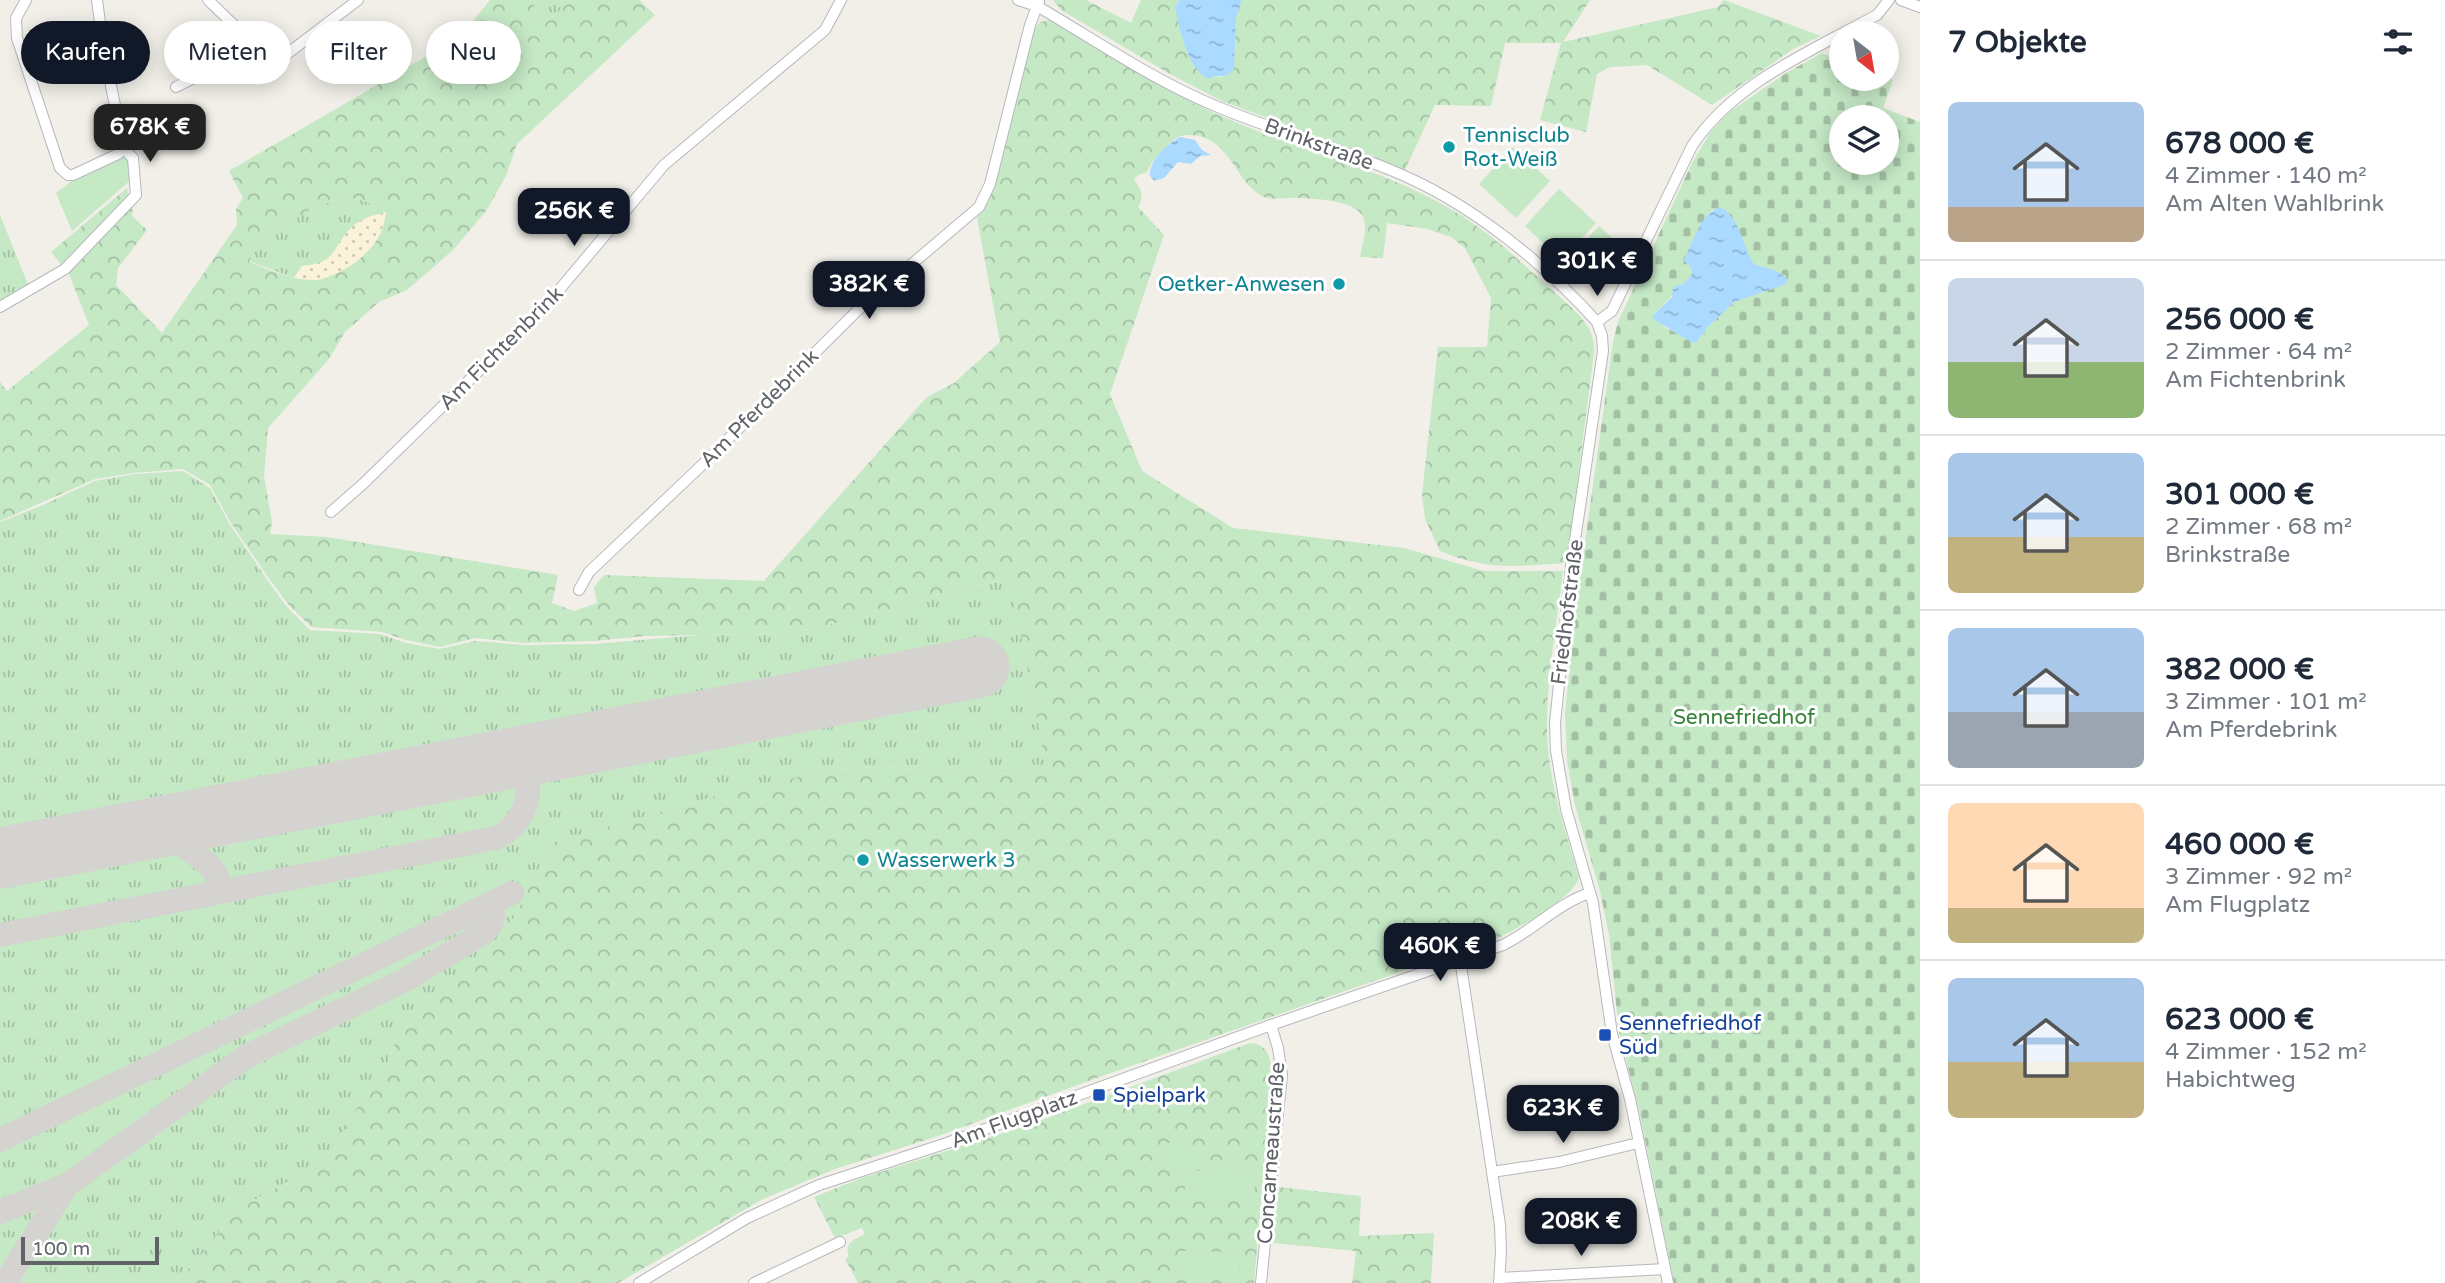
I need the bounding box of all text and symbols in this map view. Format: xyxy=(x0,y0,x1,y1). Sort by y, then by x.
chip: Kaufen xyxy=(21,21,150,84)
chip: Mieten xyxy=(164,21,291,84)
chip: Filter xyxy=(305,21,412,84)
chip: Neu xyxy=(426,21,521,84)
north arrow xyxy=(1829,21,1899,91)
map controls xyxy=(1829,21,1899,175)
icon: filters xyxy=(2379,23,2417,61)
text: 7 Objekte xyxy=(1948,24,2087,61)
pin: 678K € xyxy=(93,104,207,164)
button: layers xyxy=(1829,105,1899,175)
text: 678K € xyxy=(110,113,190,141)
street label: Brinkstraße xyxy=(1261,113,1377,176)
place label: Tennisclub Rot-Weiß xyxy=(1463,123,1570,172)
text: 678 000 € xyxy=(2165,125,2314,162)
icon: home xyxy=(2004,130,2088,214)
marker: Tennisclub Rot-Weiß xyxy=(1441,139,1457,155)
text: 4 Zimmer · 140 m² xyxy=(2165,162,2367,190)
pin: 256K € xyxy=(517,188,631,248)
text: Am Alten Wahlbrink xyxy=(2165,190,2384,218)
text: 256K € xyxy=(534,197,614,225)
pin: 301K € xyxy=(1540,238,1654,298)
text: 301K € xyxy=(1557,247,1637,275)
pin: 382K € xyxy=(812,262,926,321)
text: 382K € xyxy=(829,270,909,298)
place label: Oetker-Anwesen xyxy=(1158,272,1325,297)
marker: Oetker-Anwesen xyxy=(1331,276,1347,292)
street label: Am Fichtenbrink xyxy=(434,281,569,416)
text: 256 000 € xyxy=(2165,301,2314,338)
icon: home xyxy=(2004,306,2088,390)
text: 2 Zimmer · 64 m² xyxy=(2165,338,2352,366)
street label: Am Pferdebrink xyxy=(695,344,824,473)
text: Am Fichtenbrink xyxy=(2165,366,2346,394)
text: 301 000 € xyxy=(2165,476,2314,513)
icon: home xyxy=(2004,481,2088,565)
text: 2 Zimmer · 68 m² xyxy=(2165,513,2352,541)
street label: Friedhofstraße xyxy=(1546,538,1589,686)
text: Brinkstraße xyxy=(2165,541,2290,569)
text: 382 000 € xyxy=(2165,651,2314,688)
icon: home xyxy=(2004,656,2088,740)
text: 3 Zimmer · 101 m² xyxy=(2165,688,2367,716)
park label: Sennefriedhof xyxy=(1673,705,1815,730)
text: Am Pferdebrink xyxy=(2165,716,2337,744)
text: 460 000 € xyxy=(2165,826,2314,863)
icon: home xyxy=(2004,831,2088,915)
place label: Wasserwerk 3 xyxy=(877,848,1016,873)
marker: Wasserwerk 3 xyxy=(855,852,871,868)
text: 3 Zimmer · 92 m² xyxy=(2165,863,2352,891)
text: Am Flugplatz xyxy=(2165,891,2310,919)
pin: 460K € xyxy=(1383,923,1497,983)
text: 460K € xyxy=(1400,932,1480,960)
text: 623 000 € xyxy=(2165,1001,2314,1038)
icon: home xyxy=(2004,1006,2088,1090)
place label: Sennefriedhof Süd xyxy=(1619,1011,1761,1060)
marker: Sennefriedhof Süd xyxy=(1597,1027,1613,1043)
text: 4 Zimmer · 152 m² xyxy=(2165,1038,2367,1066)
street label: Concarneaustraße xyxy=(1253,1061,1290,1245)
text: Habichtweg xyxy=(2165,1066,2296,1094)
place label: Spielpark xyxy=(1113,1083,1206,1108)
street label: Am Flugplatz xyxy=(948,1085,1081,1154)
pin: 623K € xyxy=(1506,1086,1620,1145)
marker: Spielpark xyxy=(1091,1087,1107,1103)
text: 623K € xyxy=(1523,1094,1603,1122)
pin: 208K € xyxy=(1524,1198,1638,1258)
text: 208K € xyxy=(1541,1207,1621,1235)
scale bar xyxy=(21,1234,159,1266)
text: 100 m xyxy=(32,1238,90,1260)

